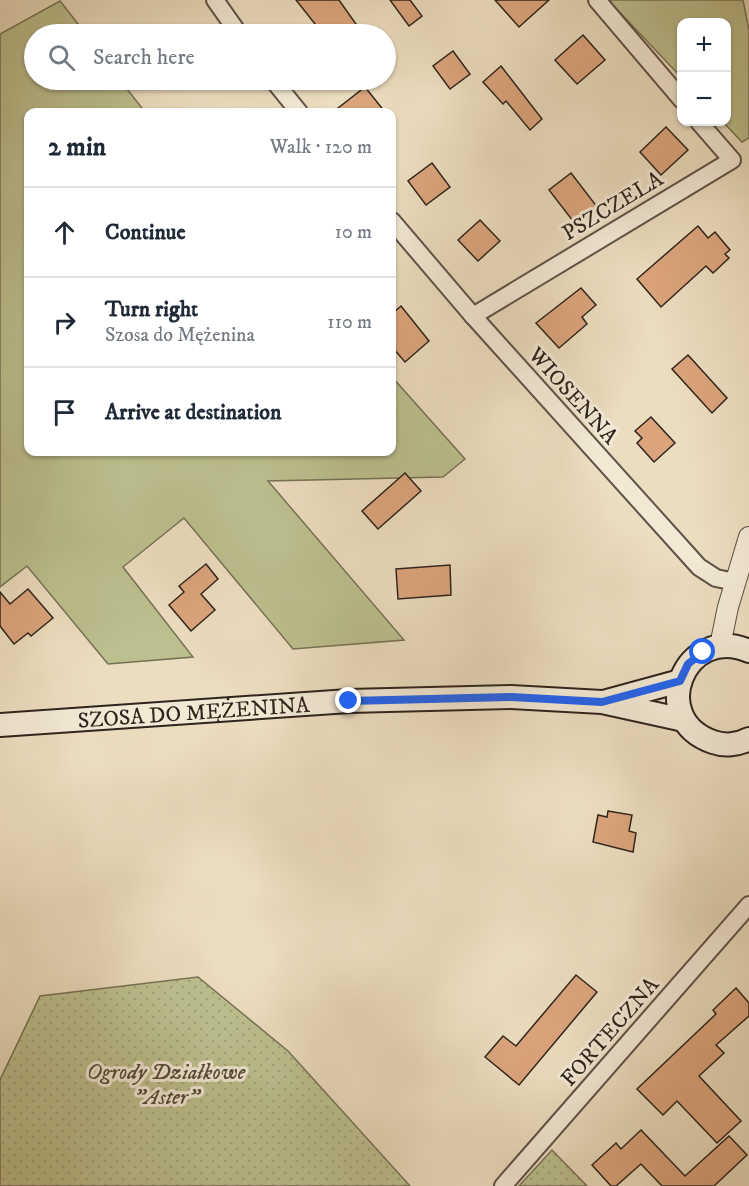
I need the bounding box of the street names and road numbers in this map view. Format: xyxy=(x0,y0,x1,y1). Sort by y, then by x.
street label: PSZCZELA xyxy=(557,165,669,247)
street label: WIOSENNA xyxy=(522,341,624,451)
street label: SZOSA DO MĘŻENINA xyxy=(77,692,311,735)
street label: FORTECZNA xyxy=(555,971,666,1092)

